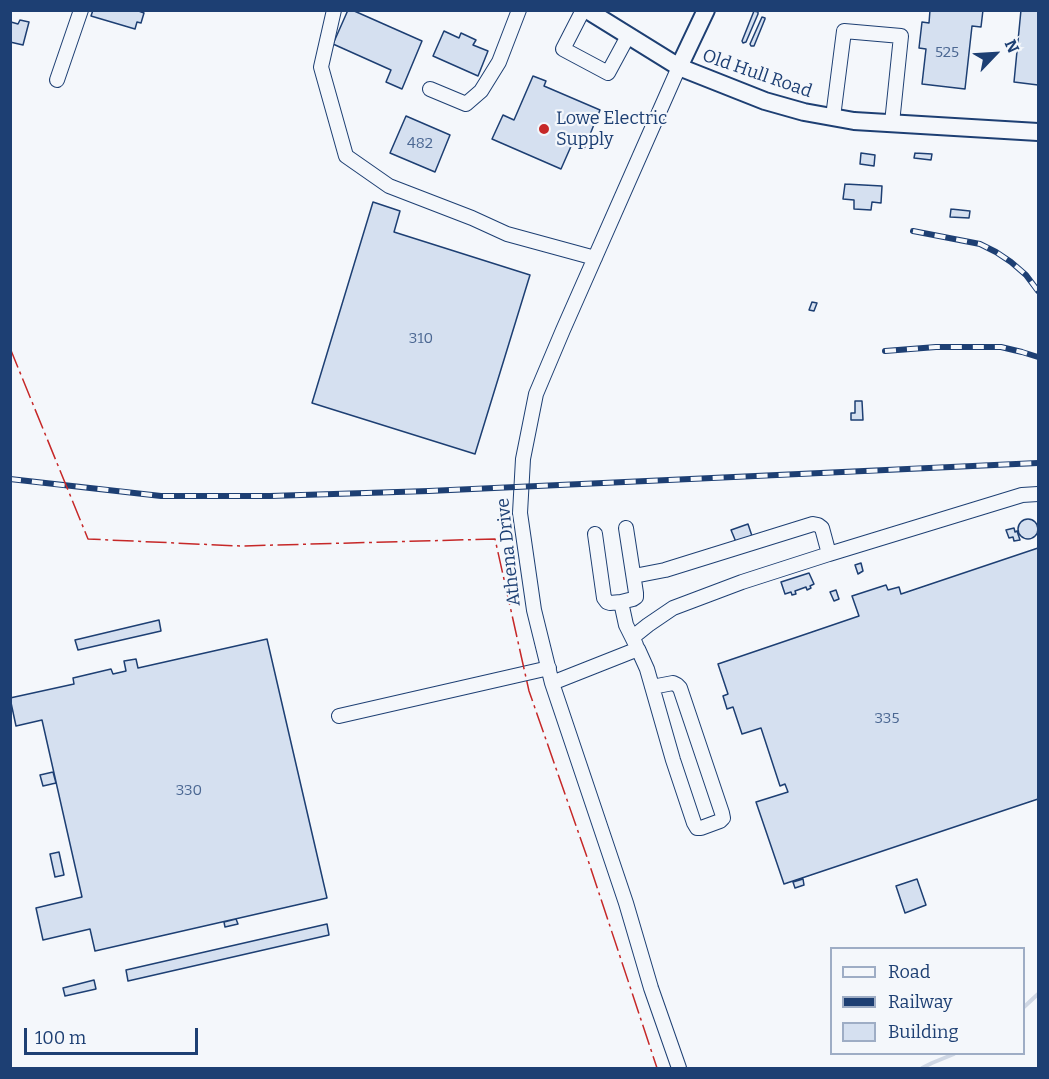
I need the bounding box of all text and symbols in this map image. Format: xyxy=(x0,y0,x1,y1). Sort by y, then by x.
north arrow xyxy=(965,24,1025,84)
text: N xyxy=(1001,37,1023,56)
house number: 525 xyxy=(935,44,959,62)
street label: Old Hull Road xyxy=(699,45,815,103)
place label: Lowe Electric Supply xyxy=(556,108,667,150)
marker: Lowe Electric Supply xyxy=(537,122,551,136)
house number: 482 xyxy=(407,135,433,153)
house number: 310 xyxy=(409,330,433,348)
street label: Athena Drive xyxy=(493,497,525,607)
house number: 335 xyxy=(875,710,899,728)
house number: 330 xyxy=(176,782,202,800)
legend xyxy=(830,947,1025,1055)
text: Road xyxy=(888,961,930,983)
text: Railway xyxy=(888,991,952,1013)
scale bar xyxy=(27,1016,201,1054)
text: Building xyxy=(888,1021,959,1043)
text: 100 m xyxy=(35,1027,86,1049)

